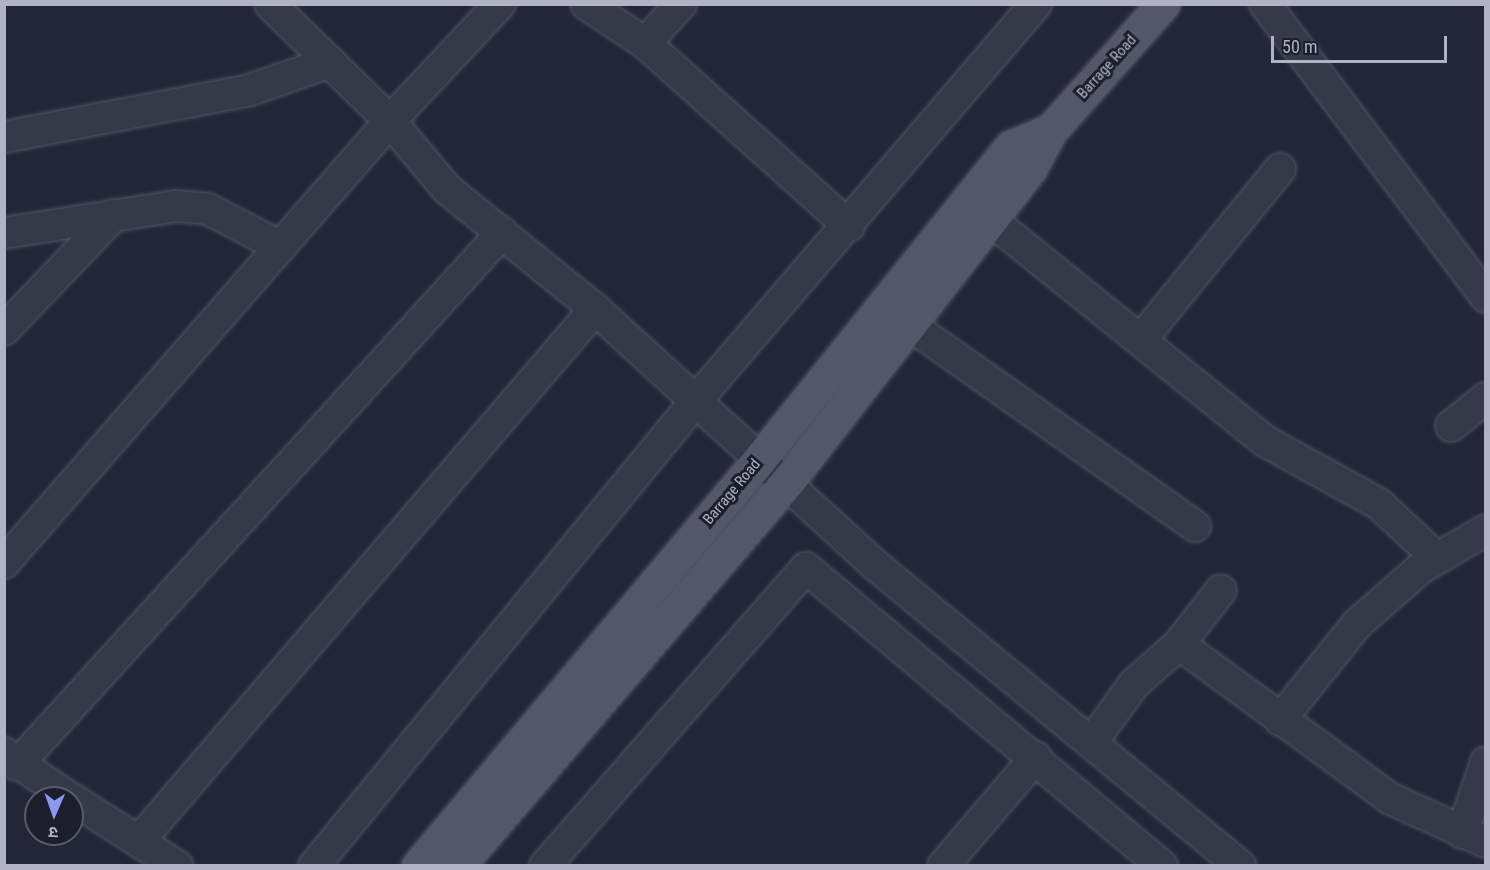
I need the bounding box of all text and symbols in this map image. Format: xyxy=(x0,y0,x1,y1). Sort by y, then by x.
scale bar xyxy=(1274,24,1450,62)
street label: Barrage Road xyxy=(1074,31,1140,103)
text: 50 m xyxy=(1282,36,1317,57)
street label: Barrage Road xyxy=(700,456,764,528)
north arrow xyxy=(24,786,84,846)
text: उ xyxy=(48,823,58,842)

